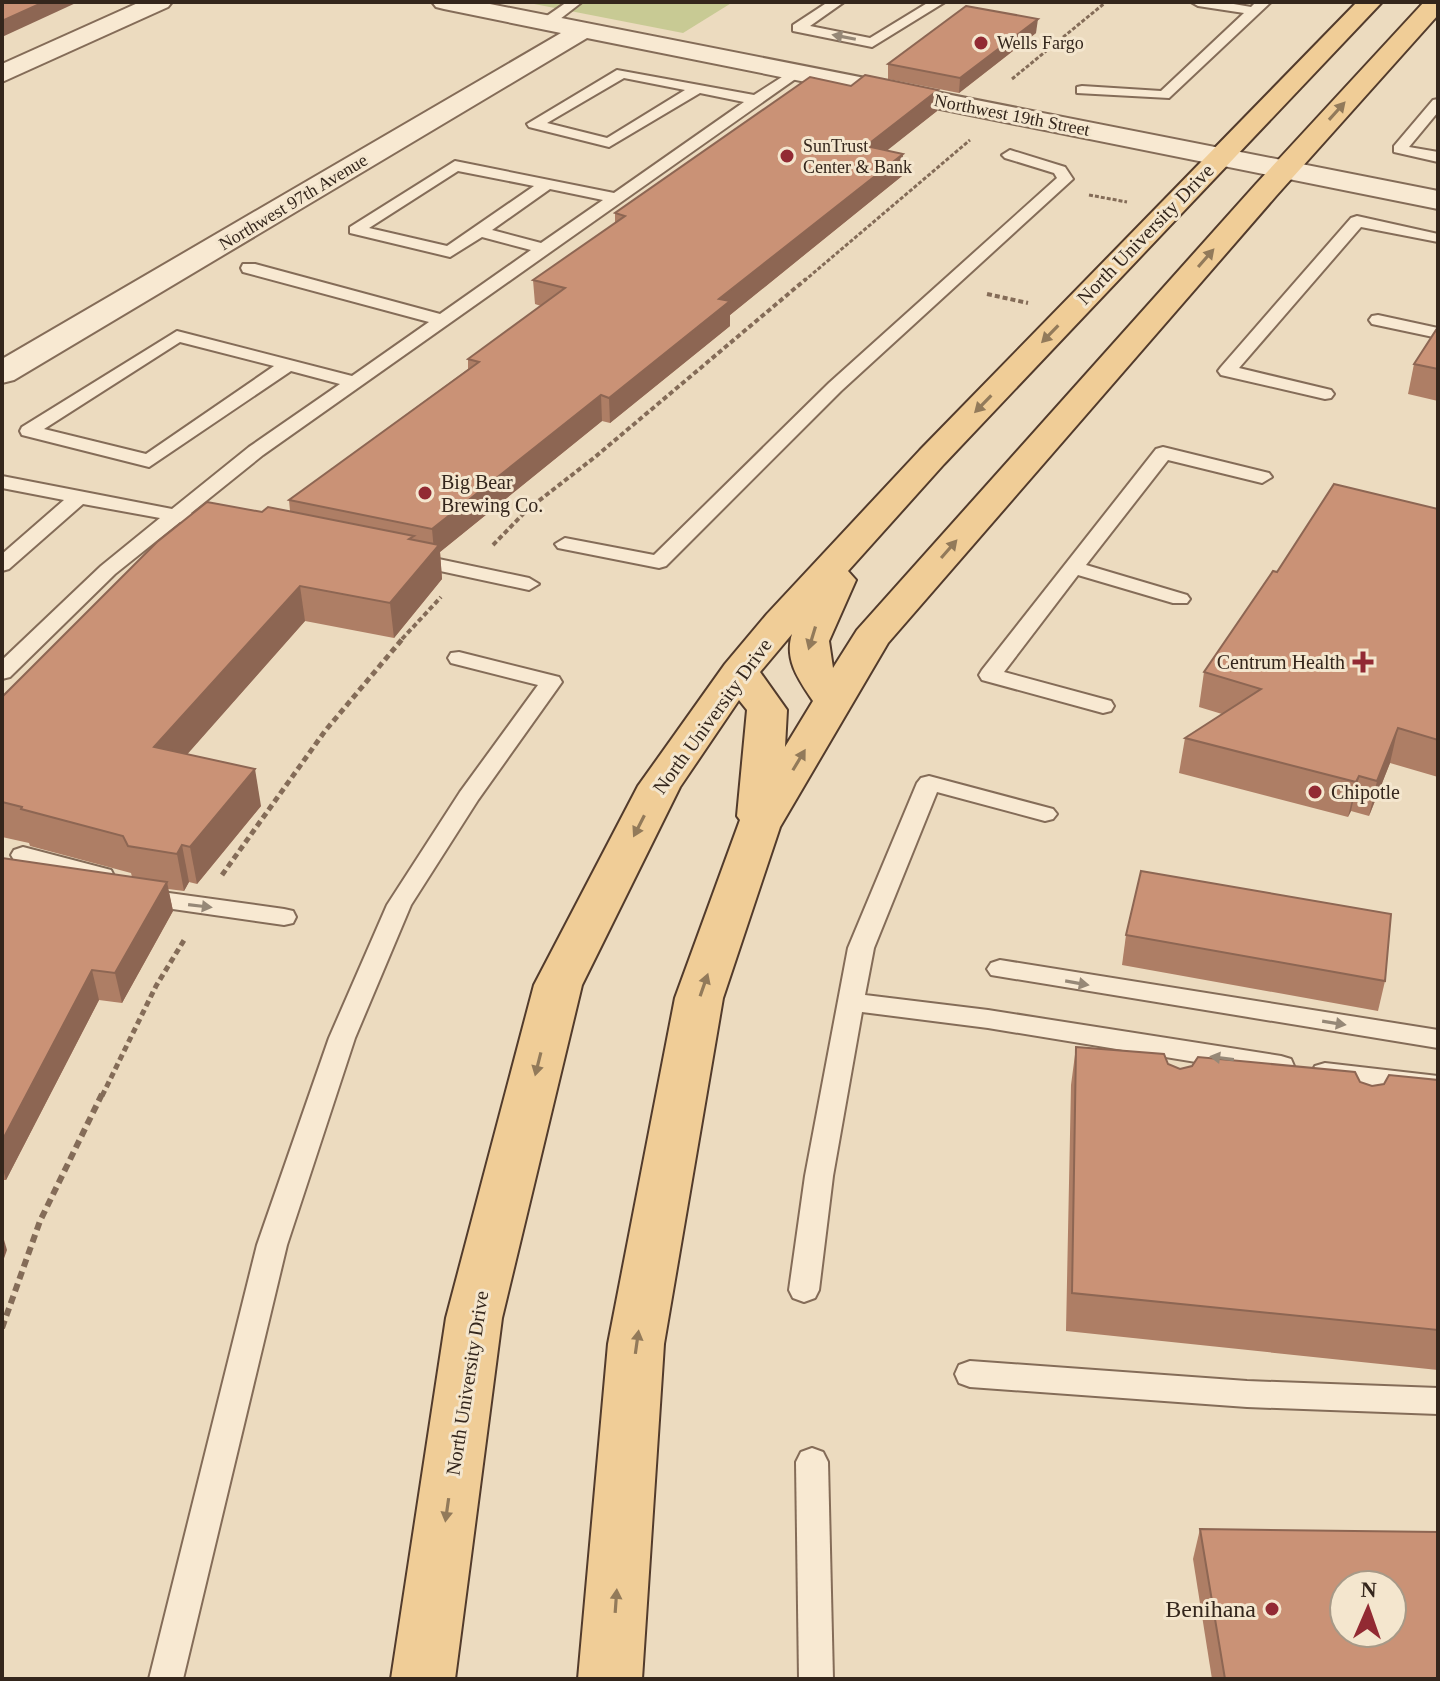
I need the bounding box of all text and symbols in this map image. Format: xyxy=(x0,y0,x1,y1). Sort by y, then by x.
one-way arrow xyxy=(831,31,856,43)
place label: Wells Fargo xyxy=(997,33,1084,53)
marker: Wells Fargo xyxy=(972,34,990,52)
street label: Northwest 19th Street xyxy=(933,90,1091,140)
one-way arrow xyxy=(1328,102,1346,121)
place label: SunTrust Center & Bank xyxy=(803,136,912,177)
marker: SunTrust Center & Bank xyxy=(778,147,796,165)
street label: Northwest 97th Avenue xyxy=(215,150,371,254)
street label: North University Drive xyxy=(1072,159,1219,309)
one-way arrow xyxy=(1196,249,1214,268)
one-way arrow xyxy=(1041,324,1060,343)
one-way arrow xyxy=(975,394,993,413)
place label: Big Bear Brewing Co. xyxy=(441,471,543,517)
marker: Big Bear Brewing Co. xyxy=(416,484,434,502)
one-way arrow xyxy=(940,539,957,559)
one-way arrow xyxy=(805,626,818,650)
street label: North University Drive xyxy=(648,634,777,799)
place label: Centrum Health xyxy=(1217,651,1345,673)
marker: Centrum Health xyxy=(1352,651,1374,673)
one-way arrow xyxy=(791,749,805,771)
place label: Chipotle xyxy=(1331,781,1400,804)
marker: Chipotle xyxy=(1306,783,1324,801)
one-way arrow xyxy=(632,814,646,837)
one-way arrow xyxy=(188,900,213,913)
one-way arrow xyxy=(698,973,710,997)
one-way arrow xyxy=(1065,977,1090,989)
one-way arrow xyxy=(1321,1017,1346,1030)
one-way arrow xyxy=(531,1051,544,1076)
one-way arrow xyxy=(1209,1051,1234,1064)
street label: North University Drive xyxy=(442,1289,493,1477)
one-way arrow xyxy=(631,1329,644,1354)
one-way arrow xyxy=(440,1498,453,1523)
north arrow xyxy=(1328,1569,1408,1649)
text: N xyxy=(1360,1577,1377,1602)
one-way arrow xyxy=(610,1588,623,1613)
place label: Benihana xyxy=(1165,1596,1256,1622)
marker: Benihana xyxy=(1263,1600,1281,1618)

